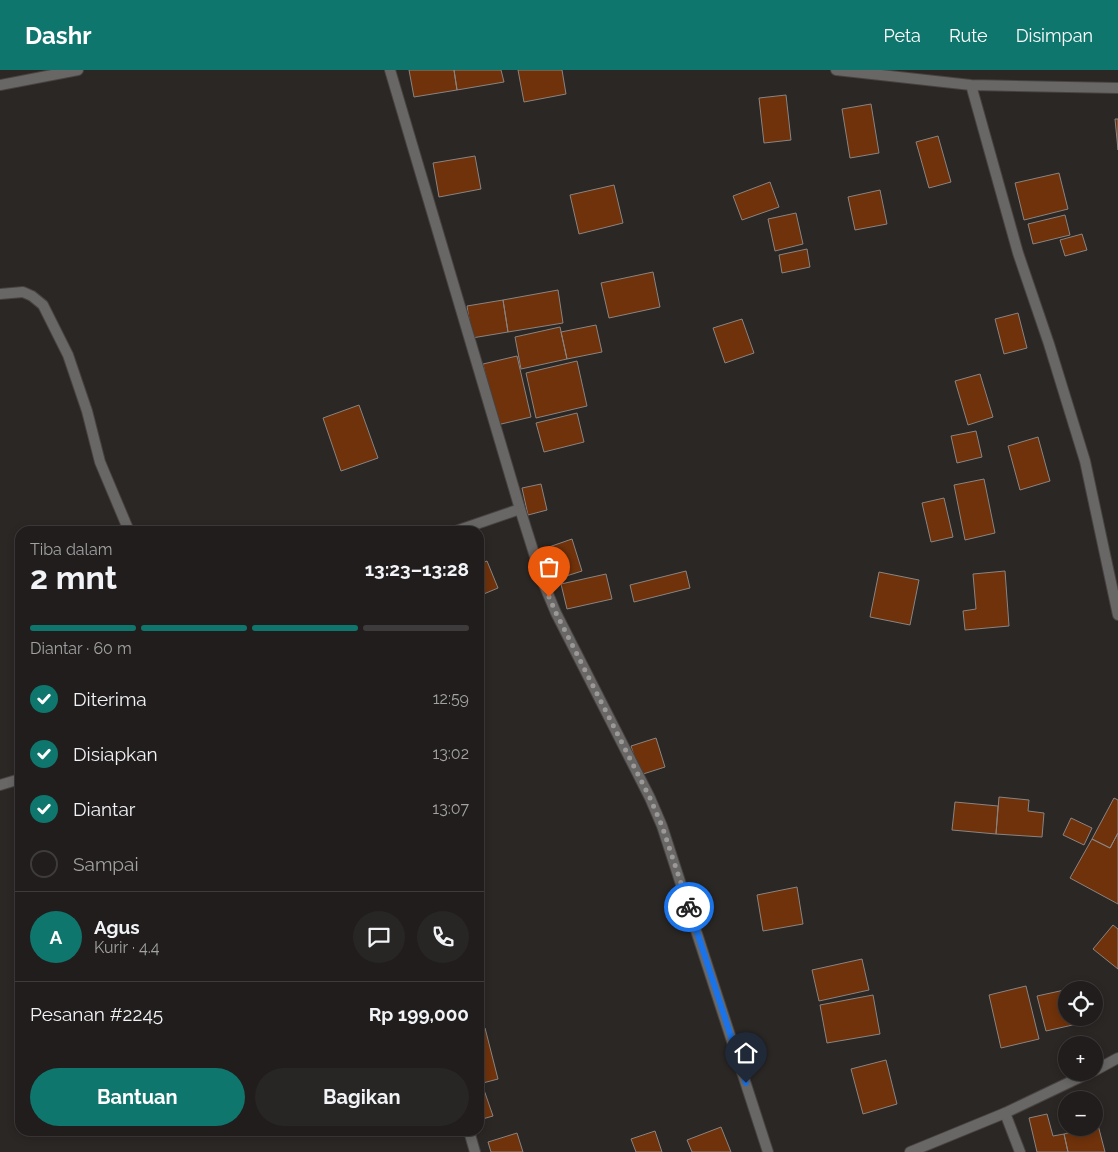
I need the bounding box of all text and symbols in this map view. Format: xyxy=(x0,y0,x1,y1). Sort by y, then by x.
text: Dashr xyxy=(25,21,91,50)
text: Peta xyxy=(884,25,921,46)
text: Rute xyxy=(949,25,988,46)
text: Disimpan xyxy=(1016,25,1093,46)
text: Tiba dalam xyxy=(30,540,112,559)
pin xyxy=(528,546,570,597)
icon: bag xyxy=(535,553,563,581)
text: 13:23–13:28 xyxy=(365,558,469,580)
text: 2 mnt xyxy=(30,559,117,596)
text: Diantar · 60 m xyxy=(30,639,132,658)
icon: check xyxy=(30,685,58,713)
text: Diterima xyxy=(73,688,147,710)
text: 12:59 xyxy=(433,689,469,708)
icon: check xyxy=(30,740,58,768)
text: Disiapkan xyxy=(73,743,158,765)
text: 13:02 xyxy=(432,744,469,763)
icon: check xyxy=(30,795,58,823)
text: Diantar xyxy=(73,798,135,820)
text: 13:07 xyxy=(432,799,469,818)
text: Sampai xyxy=(73,853,139,875)
courier xyxy=(664,882,714,932)
icon: bike xyxy=(675,893,703,921)
button: chat xyxy=(353,911,405,963)
button: phone xyxy=(417,911,469,963)
text: Agus xyxy=(94,916,140,938)
text: A xyxy=(50,926,62,948)
text: Kurir · 4.4 xyxy=(94,938,160,957)
map controls xyxy=(1058,981,1103,1136)
button: locate xyxy=(1058,981,1103,1026)
text: Pesanan #2245 xyxy=(30,1003,163,1025)
text: Rp 199,000 xyxy=(369,1003,469,1025)
pin xyxy=(725,1032,767,1083)
button: + xyxy=(1058,1036,1103,1081)
icon: home xyxy=(732,1039,760,1067)
button: Bantuan xyxy=(30,1068,245,1126)
button: Bagikan xyxy=(255,1068,469,1126)
button: − xyxy=(1058,1091,1103,1136)

